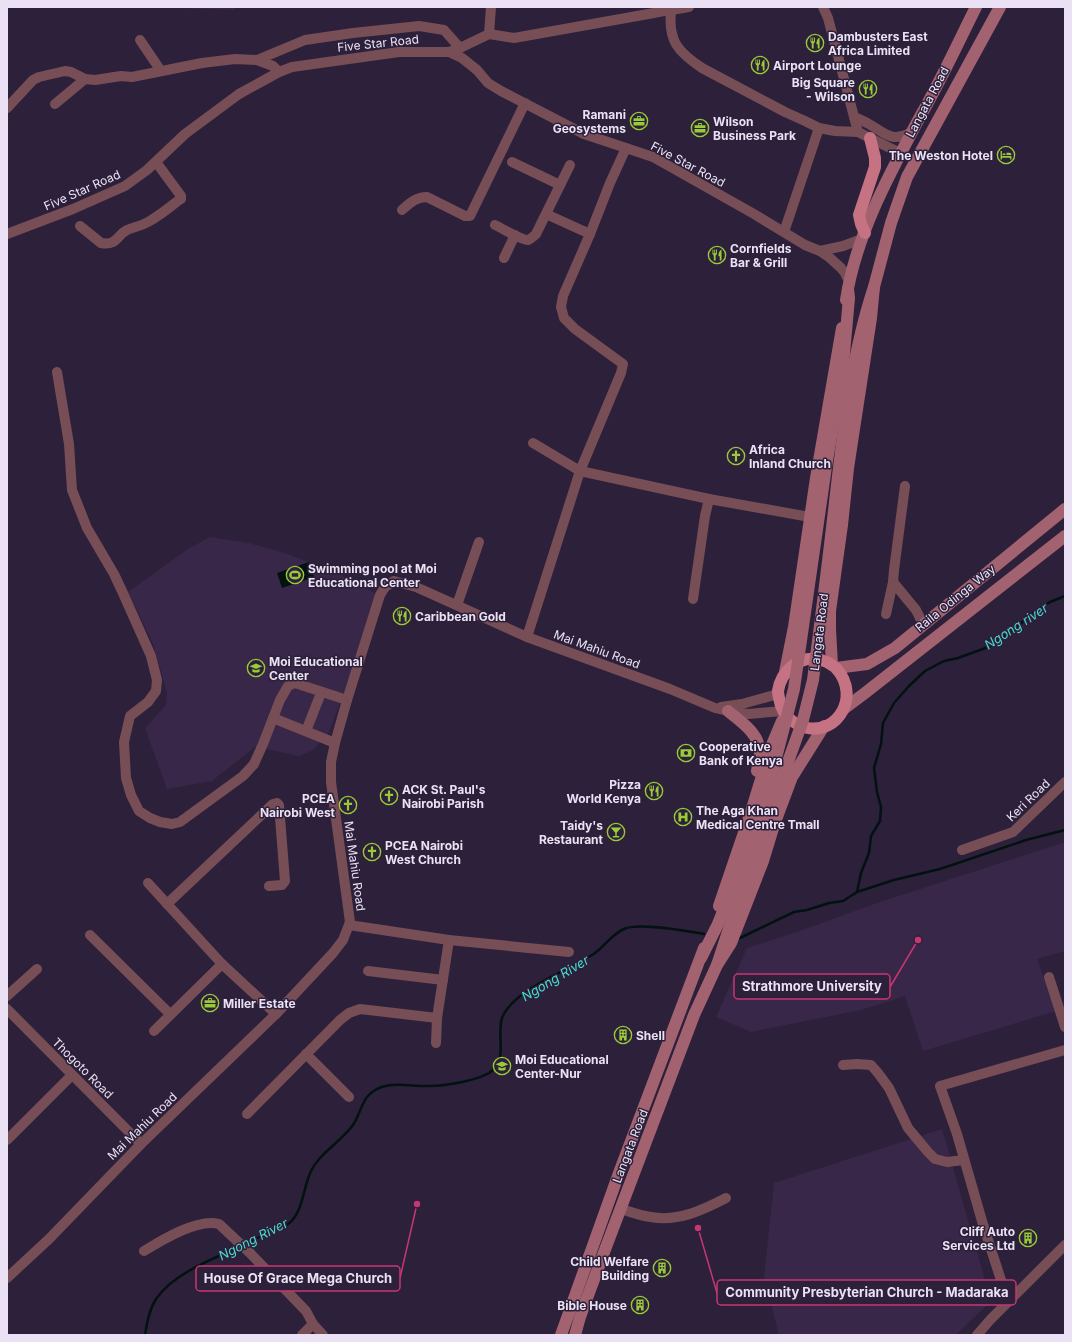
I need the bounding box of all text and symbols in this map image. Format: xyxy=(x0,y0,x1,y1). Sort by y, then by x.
place label: Dambusters East Africa Limited xyxy=(828,29,928,58)
street label: Five Star Road xyxy=(336,31,420,55)
restaurant icon: Dambusters East Africa Limited xyxy=(805,33,825,53)
restaurant icon: Airport Lounge xyxy=(750,55,770,75)
place label: Airport Lounge xyxy=(773,58,861,73)
street label: Langata Road xyxy=(902,64,952,140)
place label: Big Square - Wilson xyxy=(792,75,855,104)
restaurant icon: Big Square - Wilson xyxy=(858,79,878,99)
place label: Ramani Geosystems xyxy=(553,107,626,136)
office icon: Ramani Geosystems xyxy=(629,111,649,131)
place label: Wilson Business Park xyxy=(713,114,796,143)
office icon: Wilson Business Park xyxy=(690,118,710,138)
street label: Five Star Road xyxy=(648,138,728,190)
hotel icon: The Weston Hotel xyxy=(996,145,1016,165)
place label: The Weston Hotel xyxy=(889,148,993,163)
street label: Five Star Road xyxy=(41,166,123,214)
place label: Cornfields Bar & Grill xyxy=(730,241,792,270)
restaurant icon: Cornfields Bar & Grill xyxy=(707,245,727,265)
place label: Africa Inland Church xyxy=(749,442,831,471)
church icon: Africa Inland Church xyxy=(726,446,746,466)
place label: Swimming pool at Moi Educational Center xyxy=(308,561,437,590)
street label: Raila Odinga Way xyxy=(912,561,998,635)
sports icon: Swimming pool at Moi Educational Center xyxy=(285,565,305,585)
street label: Langata Road xyxy=(807,592,831,672)
water label: Ngong river xyxy=(981,599,1052,652)
restaurant icon: Caribbean Gold xyxy=(392,606,412,626)
place label: Caribbean Gold xyxy=(415,609,506,624)
street label: Mai Mahiu Road xyxy=(552,626,642,672)
place label: Moi Educational Center xyxy=(269,654,363,683)
school or university icon: Moi Educational Center xyxy=(246,658,266,678)
place label: Cooperative Bank of Kenya xyxy=(699,739,783,768)
bank icon: Cooperative Bank of Kenya xyxy=(676,743,696,763)
street label: Keri Road xyxy=(1003,776,1053,824)
place label: Pizza World Kenya xyxy=(566,777,641,806)
restaurant icon: Pizza World Kenya xyxy=(644,781,664,801)
place label: ACK St. Paul's Nairobi Parish xyxy=(402,782,486,811)
church icon: ACK St. Paul's Nairobi Parish xyxy=(379,786,399,806)
place label: PCEA Nairobi West xyxy=(260,791,336,820)
church icon: PCEA Nairobi West xyxy=(338,795,358,815)
place label: The Aga Khan Medical Centre Tmall xyxy=(696,803,820,832)
hospital icon: The Aga Khan Medical Centre Tmall xyxy=(673,807,693,827)
place label: Taidy's Restaurant xyxy=(539,818,604,847)
street label: Mai Mahiu Road xyxy=(341,820,369,912)
bar icon: Taidy's Restaurant xyxy=(606,822,626,842)
place label: PCEA Nairobi West Church xyxy=(385,838,463,867)
church icon: PCEA Nairobi West Church xyxy=(362,842,382,862)
water label: Ngong River xyxy=(518,951,593,1004)
callout: Strathmore University xyxy=(734,974,890,999)
text: Strathmore University xyxy=(742,978,882,994)
office icon: Miller Estate xyxy=(200,993,220,1013)
place label: Miller Estate xyxy=(223,996,296,1011)
building icon: Shell xyxy=(613,1025,633,1045)
place label: Shell xyxy=(636,1028,665,1043)
street label: Thogoto Road xyxy=(49,1034,117,1102)
place label: Moi Educational Center-Nur xyxy=(515,1052,609,1081)
school or university icon: Moi Educational Center-Nur xyxy=(492,1056,512,1076)
street label: Mai Mahiu Road xyxy=(104,1089,180,1163)
street label: Langata Road xyxy=(609,1107,651,1185)
water label: Ngong River xyxy=(216,1214,291,1263)
place label: Cliff Auto Services Ltd xyxy=(942,1224,1015,1253)
building icon: Cliff Auto Services Ltd xyxy=(1018,1228,1038,1248)
place label: Child Welfare Building xyxy=(570,1254,649,1283)
building icon: Child Welfare Building xyxy=(652,1258,672,1278)
callout: House Of Grace Mega Church xyxy=(196,1266,400,1291)
text: House Of Grace Mega Church xyxy=(204,1270,392,1286)
callout: Community Presbyterian Church - Madaraka xyxy=(717,1280,1016,1305)
text: Community Presbyterian Church - Madaraka xyxy=(725,1284,1009,1300)
building icon: Bible House xyxy=(630,1295,650,1315)
place label: Bible House xyxy=(557,1298,627,1313)

